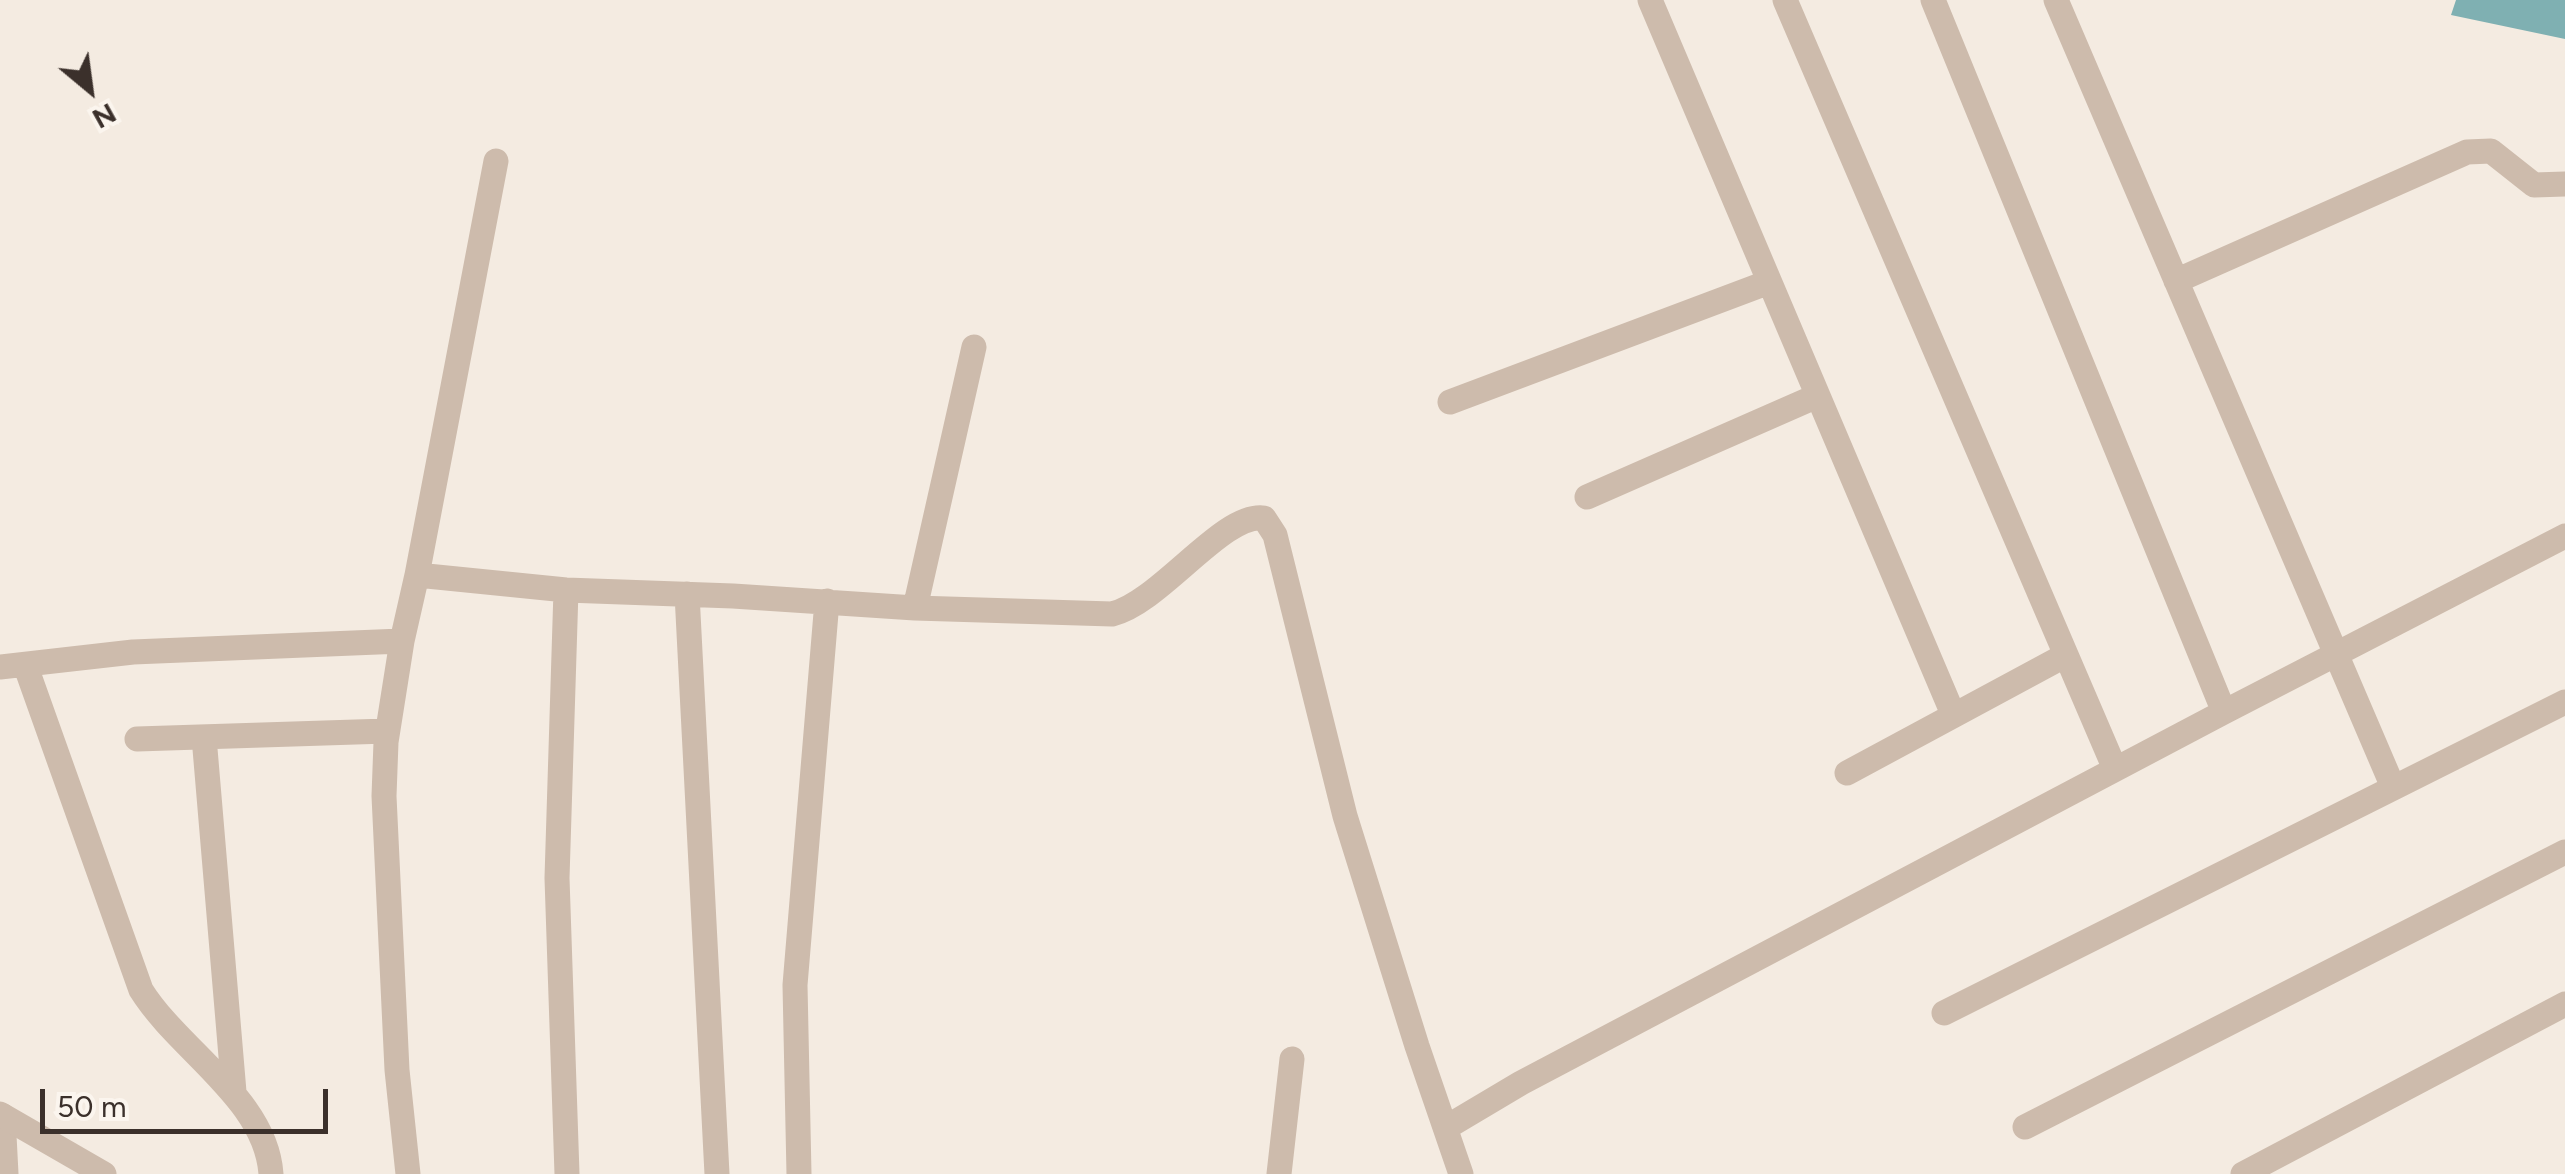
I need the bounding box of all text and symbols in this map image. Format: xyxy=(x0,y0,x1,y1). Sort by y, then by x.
north arrow xyxy=(40,40,140,140)
text: N xyxy=(87,96,122,136)
scale bar xyxy=(45,1069,332,1131)
text: 50 m xyxy=(57,1088,126,1125)

